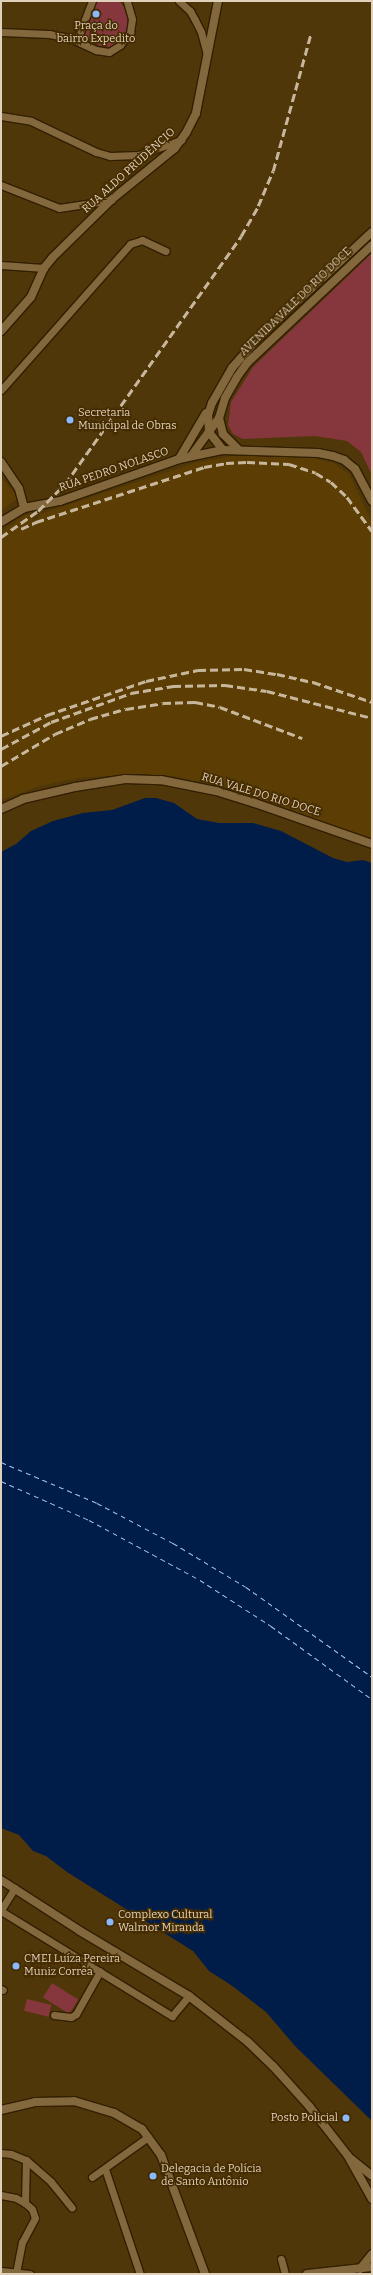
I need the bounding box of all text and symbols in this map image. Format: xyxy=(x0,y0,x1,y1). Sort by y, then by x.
marker: Praça do bairro Expedito xyxy=(91,9,101,19)
place label: Praça do bairro Expedito xyxy=(57,20,135,46)
street label: RUA ALDO PRUDÊNCIO xyxy=(80,126,178,216)
street label: AVENIDA VALE DO RIO DOCE xyxy=(237,245,355,359)
place label: Secretaria Municipal de Obras xyxy=(78,407,177,433)
marker: Secretaria Municipal de Obras xyxy=(65,415,75,425)
street label: RUA PEDRO NOLASCO xyxy=(57,445,171,495)
street label: RUA VALE DO RIO DOCE xyxy=(200,771,322,819)
place label: Complexo Cultural Walmor Miranda xyxy=(118,1909,212,1935)
marker: Complexo Cultural Walmor Miranda xyxy=(105,1917,115,1927)
place label: CMEI Luíza Pereira Muniz Corrêa xyxy=(24,1953,120,1979)
marker: CMEI Luíza Pereira Muniz Corrêa xyxy=(11,1961,21,1971)
place label: Posto Policial xyxy=(271,2111,338,2125)
marker: Posto Policial xyxy=(341,2113,351,2123)
place label: Delegacia de Polícia de Santo Antônio xyxy=(161,2163,261,2189)
marker: Delegacia de Polícia de Santo Antônio xyxy=(148,2171,158,2181)

